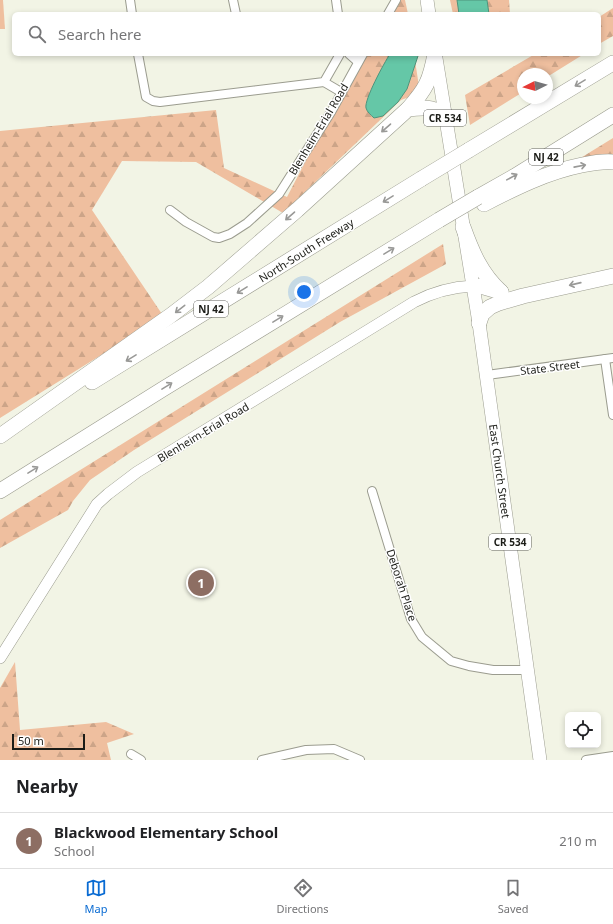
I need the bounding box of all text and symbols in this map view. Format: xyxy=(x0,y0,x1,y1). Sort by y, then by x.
search box xyxy=(12,12,601,56)
icon: search xyxy=(26,23,48,45)
text: Search here xyxy=(58,24,141,44)
north arrow xyxy=(517,68,553,104)
street label: Blenheim-Erial Road xyxy=(285,80,351,178)
one-way arrow xyxy=(574,80,586,88)
road number: CR 534 xyxy=(424,110,466,126)
one-way arrow xyxy=(381,124,392,133)
road number: NJ 42 xyxy=(529,149,563,165)
one-way arrow xyxy=(573,161,586,169)
one-way arrow xyxy=(506,173,518,181)
one-way arrow xyxy=(383,195,394,203)
one-way arrow xyxy=(285,211,296,220)
street label: North-South Freeway xyxy=(256,214,357,285)
one-way arrow xyxy=(383,246,395,254)
one-way arrow xyxy=(569,281,582,289)
your location xyxy=(294,282,314,302)
one-way arrow xyxy=(236,286,248,294)
road number: NJ 42 xyxy=(194,301,228,317)
one-way arrow xyxy=(175,304,186,313)
one-way arrow xyxy=(272,314,284,322)
one-way arrow xyxy=(126,354,137,362)
street label: State Street xyxy=(519,356,581,378)
one-way arrow xyxy=(161,382,173,390)
street label: Blenheim-Erial Road xyxy=(154,399,252,465)
street label: East Church Street xyxy=(486,423,514,519)
one-way arrow xyxy=(27,466,38,474)
road number: CR 534 xyxy=(489,534,531,550)
street label: Deborah Place xyxy=(383,547,421,623)
pin: 1 xyxy=(188,568,214,598)
map controls xyxy=(565,712,601,748)
button: locate xyxy=(565,712,601,748)
scale bar xyxy=(12,732,85,751)
text: 50 m xyxy=(18,733,44,748)
text: Nearby xyxy=(16,775,78,798)
text: Blackwood Elementary School xyxy=(54,822,278,842)
text: 1 xyxy=(25,832,33,850)
text: 210 m xyxy=(559,832,597,850)
text: School xyxy=(54,842,95,860)
tab: Map xyxy=(85,877,107,916)
tab: Directions xyxy=(276,877,329,916)
tab: Saved xyxy=(498,877,528,916)

